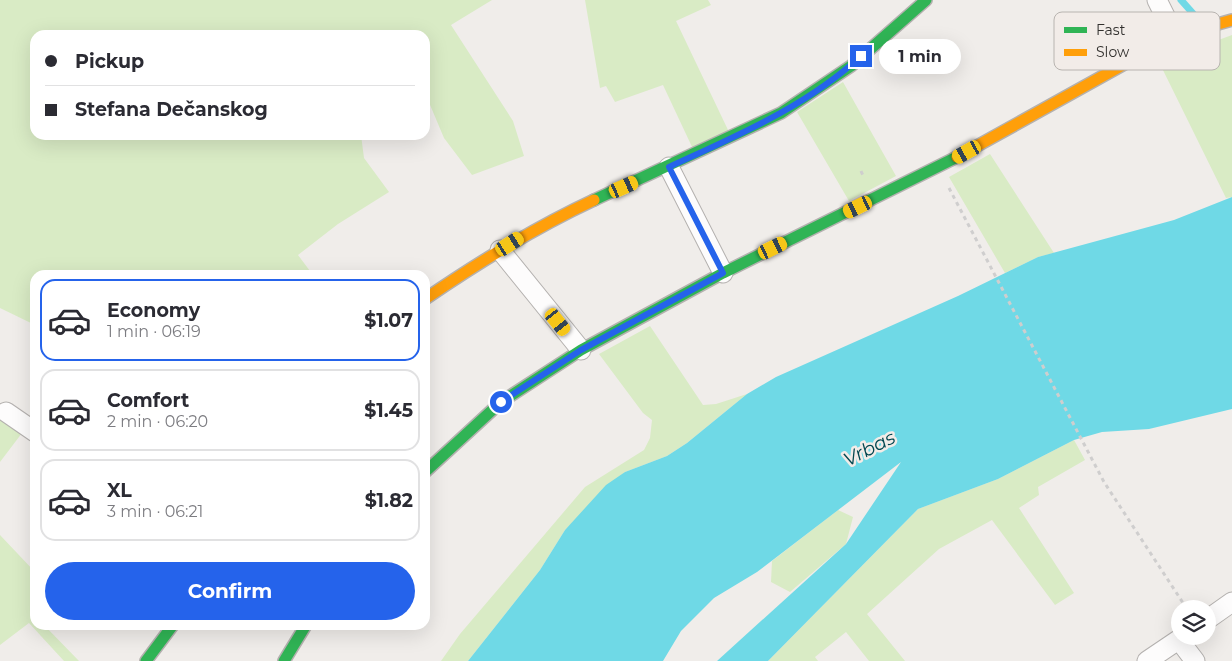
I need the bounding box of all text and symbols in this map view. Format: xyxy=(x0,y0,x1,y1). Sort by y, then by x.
legend xyxy=(1054,12,1220,70)
text: Fast xyxy=(1096,21,1126,39)
callout: 1 min xyxy=(878,38,961,74)
text: Slow xyxy=(1096,43,1130,61)
route end xyxy=(850,45,872,67)
text: 1 min xyxy=(898,47,942,66)
text: Pickup xyxy=(75,50,144,73)
text: Stefana Dečanskog xyxy=(75,98,268,121)
car xyxy=(950,138,983,166)
car xyxy=(607,174,640,200)
car xyxy=(841,194,874,220)
car xyxy=(493,230,526,258)
car xyxy=(756,235,789,261)
icon: car xyxy=(47,298,92,343)
text: Economy xyxy=(107,299,200,322)
car xyxy=(542,306,573,338)
text: $1.07 xyxy=(364,309,413,332)
text: 1 min · 06:19 xyxy=(107,322,201,341)
icon: car xyxy=(47,388,92,433)
text: Comfort xyxy=(107,389,189,412)
route start xyxy=(490,391,512,413)
text: $1.45 xyxy=(364,399,413,422)
text: 2 min · 06:20 xyxy=(107,412,208,431)
water label: Vrbas xyxy=(839,426,899,471)
icon: car xyxy=(47,478,92,523)
text: XL xyxy=(107,479,132,502)
text: $1.82 xyxy=(365,489,413,512)
text: 3 min · 06:21 xyxy=(107,502,203,521)
button: Confirm xyxy=(45,562,415,620)
map controls xyxy=(1171,600,1216,645)
button: layers xyxy=(1171,600,1216,645)

